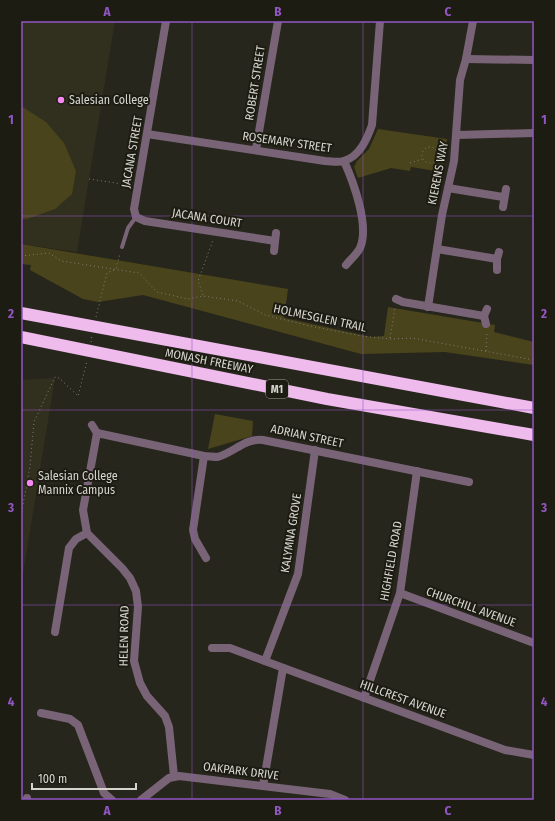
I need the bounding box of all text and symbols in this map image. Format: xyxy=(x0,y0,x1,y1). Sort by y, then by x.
text: A xyxy=(102,4,111,19)
text: B xyxy=(274,4,282,19)
text: C xyxy=(445,4,452,19)
street label: ROBERT STREET xyxy=(242,44,268,121)
place label: Salesian College xyxy=(69,93,149,107)
marker: Salesian College xyxy=(56,95,66,105)
text: 1 xyxy=(8,112,14,127)
text: 1 xyxy=(541,112,547,127)
street label: JACANA STREET xyxy=(119,114,145,189)
street label: ROSEMARY STREET xyxy=(241,129,333,155)
street label: KIERENS WAY xyxy=(425,140,451,206)
street label: JACANA COURT xyxy=(171,206,243,231)
street label: HOLMESGLEN TRAIL xyxy=(272,301,368,335)
text: 2 xyxy=(7,306,14,321)
text: 2 xyxy=(540,306,547,321)
street label: MONASH FREEWAY xyxy=(164,346,254,376)
road number: M1 xyxy=(266,380,288,398)
street label: ADRIAN STREET xyxy=(269,421,345,451)
place label: Salesian College Mannix Campus xyxy=(38,469,118,497)
marker: Salesian College Mannix Campus xyxy=(25,478,35,488)
street label: KALYMNA GROVE xyxy=(278,492,304,574)
text: 3 xyxy=(7,500,14,515)
text: 3 xyxy=(540,500,547,515)
street label: HIGHFIELD ROAD xyxy=(377,520,405,602)
street label: CHURCHILL AVENUE xyxy=(424,584,518,630)
street label: HELEN ROAD xyxy=(116,605,132,667)
street label: HILLCREST AVENUE xyxy=(358,677,448,721)
text: 4 xyxy=(8,694,15,709)
text: 4 xyxy=(541,694,548,709)
street label: OAKPARK DRIVE xyxy=(202,759,280,783)
scale bar xyxy=(32,765,136,791)
text: 100 m xyxy=(38,772,67,786)
text: A xyxy=(102,803,111,818)
text: B xyxy=(274,803,282,818)
text: C xyxy=(445,803,452,818)

